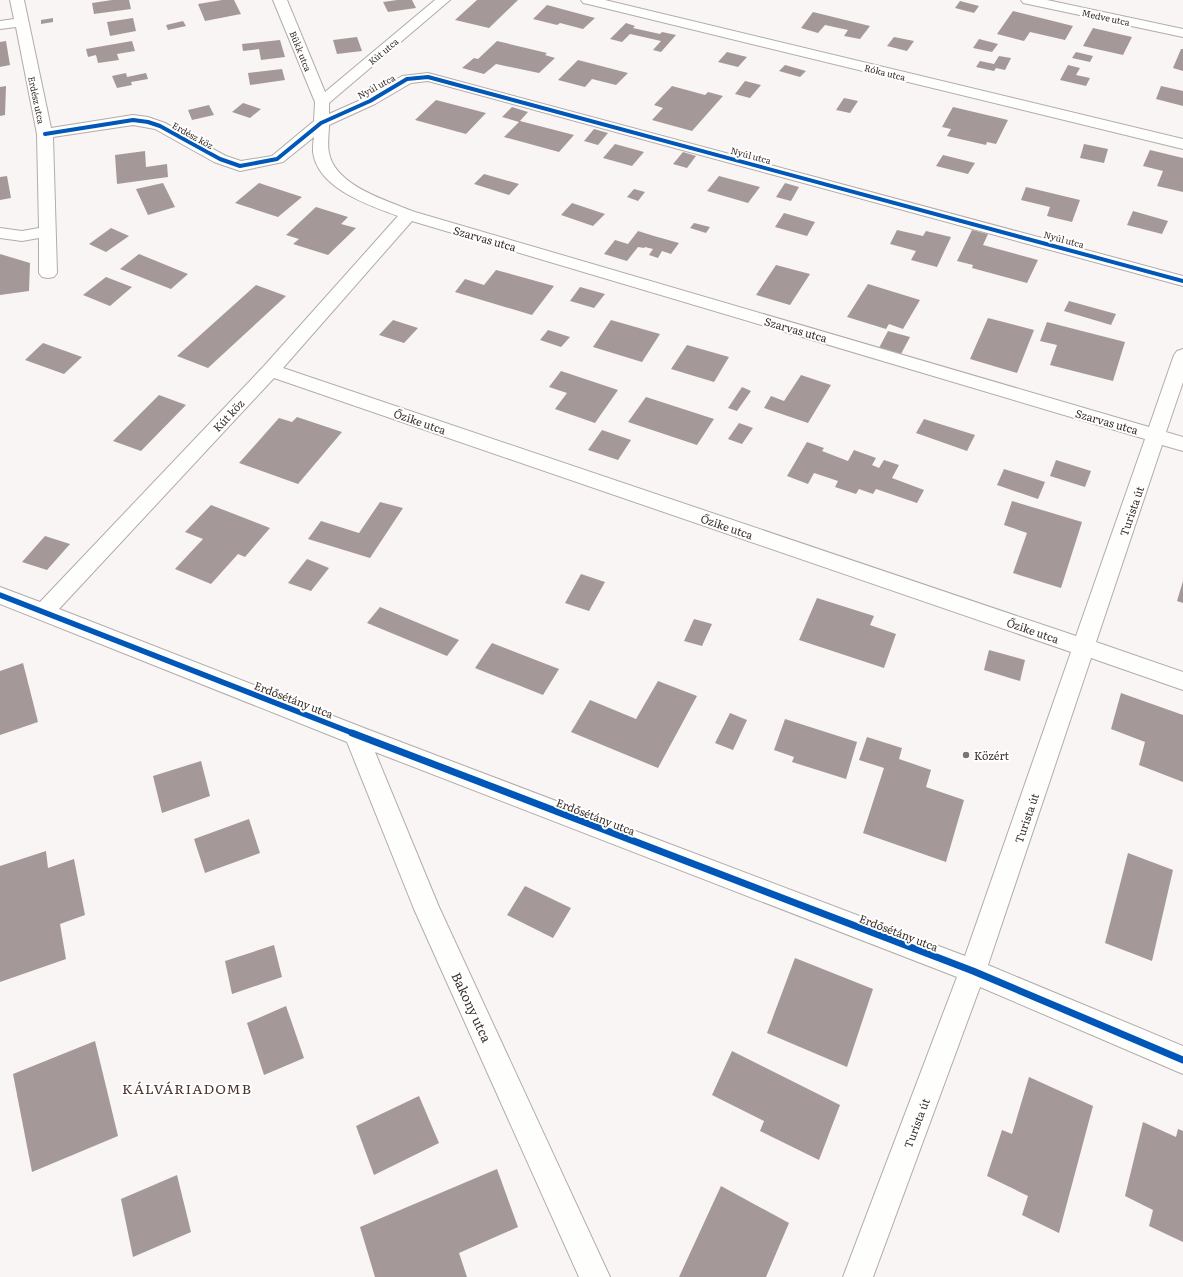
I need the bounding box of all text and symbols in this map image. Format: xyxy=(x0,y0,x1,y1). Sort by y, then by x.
street label: Medve utca xyxy=(1081,5,1131,29)
street label: Bükk utca xyxy=(286,29,316,74)
street label: Kút utca xyxy=(365,34,401,68)
street label: Róka utca xyxy=(863,60,907,84)
street label: Nyúl utca xyxy=(355,70,398,102)
street label: Erdész utca xyxy=(25,75,49,125)
street label: Erdész köz xyxy=(170,118,217,152)
street label: Nyúl utca xyxy=(729,143,773,167)
street label: Szarvas utca xyxy=(452,221,518,255)
street label: Nyúl utca xyxy=(1042,227,1086,251)
street label: Szarvas utca xyxy=(763,312,829,346)
street label: Kút köz xyxy=(209,395,248,435)
street label: Szarvas utca xyxy=(1074,404,1140,438)
street label: Őzike utca xyxy=(392,405,448,437)
street label: Turista út xyxy=(1115,483,1147,538)
street label: Őzike utca xyxy=(699,510,755,542)
street label: Őzike utca xyxy=(1005,614,1061,646)
street label: Erdősétány utca xyxy=(252,677,336,721)
place label: Közért xyxy=(974,747,1010,763)
marker: Közért xyxy=(961,750,971,760)
street label: Turista út xyxy=(1010,790,1042,845)
street label: Erdősétány utca xyxy=(554,794,638,838)
street label: Erdősétány utca xyxy=(857,910,941,954)
street label: Bakony utca xyxy=(447,969,497,1045)
district label: KÁLVÁRIADOMB xyxy=(122,1078,252,1098)
street label: Turista út xyxy=(899,1095,933,1150)

